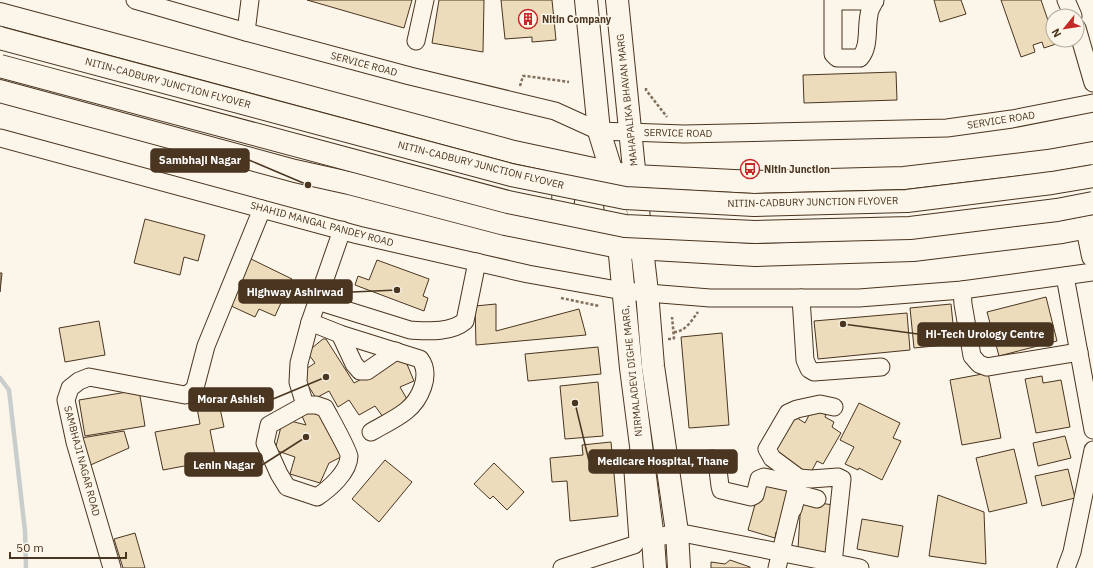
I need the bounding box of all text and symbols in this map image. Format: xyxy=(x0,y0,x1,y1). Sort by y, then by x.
building icon: Nitin Company xyxy=(517,8,539,30)
north arrow xyxy=(1045,8,1085,48)
place label: Nitin Company xyxy=(542,13,612,26)
text: N xyxy=(1048,26,1064,40)
street label: MAHAPALIKA BHAVAN MARG xyxy=(614,33,640,167)
street label: SERVICE ROAD xyxy=(329,49,399,79)
street label: NITIN-CADBURY JUNCTION FLYOVER xyxy=(84,55,252,111)
street label: SERVICE ROAD xyxy=(966,108,1036,132)
street label: SERVICE ROAD xyxy=(644,126,713,140)
street label: NITIN-CADBURY JUNCTION FLYOVER xyxy=(397,138,565,192)
callout: Sambhaji Nagar xyxy=(151,149,249,172)
text: Sambhaji Nagar xyxy=(159,153,242,167)
bus stop icon: Nitin Junction xyxy=(739,158,761,180)
place label: Nitin Junction xyxy=(764,163,830,176)
street label: NITIN-CADBURY JUNCTION FLYOVER xyxy=(727,194,899,210)
street label: SHAHID MANGAL PANDEY ROAD xyxy=(249,199,395,249)
callout: Highway Ashirwad xyxy=(239,280,352,303)
text: Highway Ashirwad xyxy=(247,285,343,299)
street label: NIRMALADEVI DIGHE MARG, xyxy=(619,305,645,437)
callout: Hi-Tech Urology Centre xyxy=(918,323,1053,346)
text: Hi-Tech Urology Centre xyxy=(926,327,1044,341)
callout: Morar Ashish xyxy=(189,388,273,411)
text: Morar Ashish xyxy=(197,392,265,406)
street label: SAMBHAJI NAGAR ROAD xyxy=(61,404,103,518)
callout: Medicare Hospital, Thane xyxy=(589,450,737,473)
callout: Lenin Nagar xyxy=(185,453,262,476)
text: Medicare Hospital, Thane xyxy=(597,454,729,468)
text: Lenin Nagar xyxy=(193,458,255,472)
scale bar xyxy=(10,534,126,560)
text: 50 m xyxy=(16,540,44,555)

